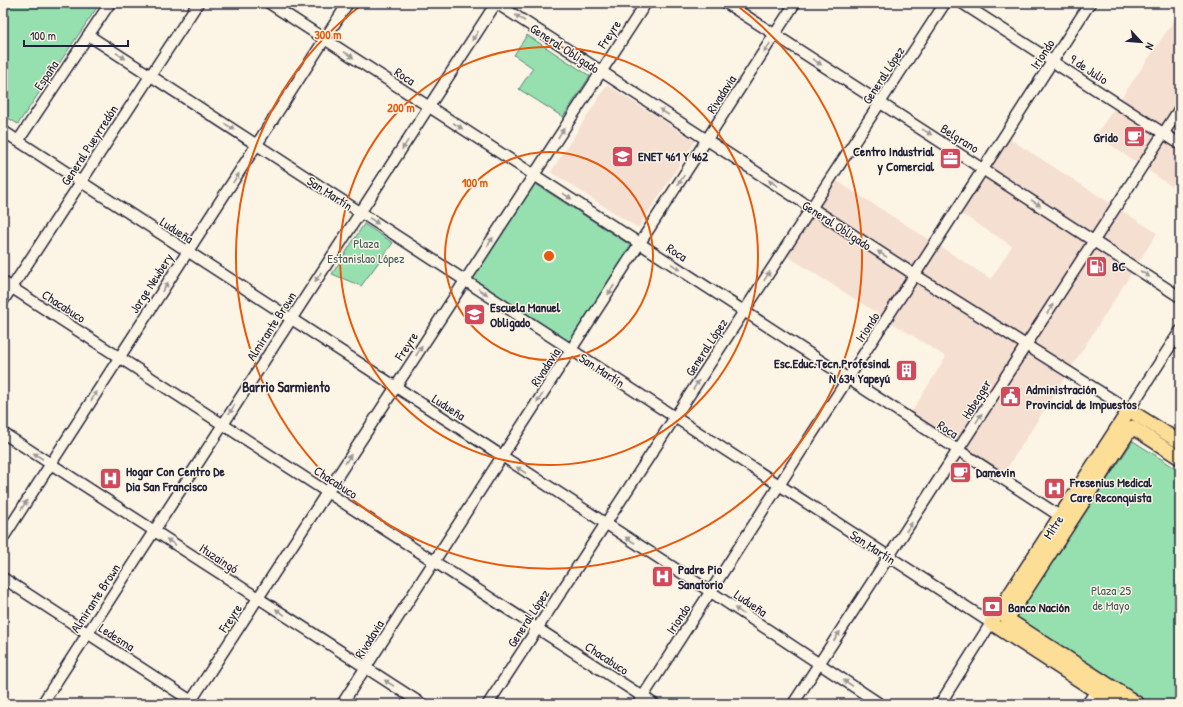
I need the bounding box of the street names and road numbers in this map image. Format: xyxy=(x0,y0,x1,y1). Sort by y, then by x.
street label: Freyre xyxy=(593,16,625,53)
street label: General Obligado xyxy=(527,19,603,77)
street label: Iriondo xyxy=(1026,36,1058,72)
street label: General López xyxy=(858,42,909,107)
street label: 9 de Julio xyxy=(1066,50,1112,88)
street label: España xyxy=(29,57,63,93)
street label: Roca xyxy=(391,63,419,89)
street label: Rivadavia xyxy=(702,71,740,117)
street label: General Pueyrredón xyxy=(56,101,122,189)
street label: Belgrano xyxy=(937,119,983,157)
street label: San Martín xyxy=(304,172,356,215)
street label: General Obligado xyxy=(799,196,875,254)
street label: Ludueña xyxy=(157,213,197,247)
street label: Roca xyxy=(663,239,691,265)
street label: Jorge Newbery xyxy=(125,249,177,316)
street label: Chacabuco xyxy=(39,285,89,327)
street label: Almirante Brown xyxy=(242,288,300,364)
street label: Iriondo xyxy=(851,309,883,345)
street label: General López xyxy=(681,314,732,379)
street label: Freyre xyxy=(390,328,422,365)
street label: Rivadavia xyxy=(526,344,564,390)
street label: San Martín xyxy=(576,349,628,392)
street label: Habegger xyxy=(957,376,995,422)
street label: Ludueña xyxy=(429,390,469,424)
street label: Roca xyxy=(934,416,962,442)
street label: Chacabuco xyxy=(311,461,361,503)
street label: Mitre xyxy=(1039,511,1067,543)
street label: San Martín xyxy=(847,526,899,569)
street label: Ituzaingó xyxy=(196,539,242,577)
street label: Almirante Brown xyxy=(66,560,124,636)
street label: General López xyxy=(503,585,554,650)
street label: Ludueña xyxy=(731,585,771,621)
street label: Freyre xyxy=(214,600,246,637)
street label: Iriondo xyxy=(662,601,694,637)
street label: Rivadavia xyxy=(350,616,388,662)
street label: Ledesma xyxy=(96,619,138,655)
street label: Chacabuco xyxy=(582,637,632,679)

